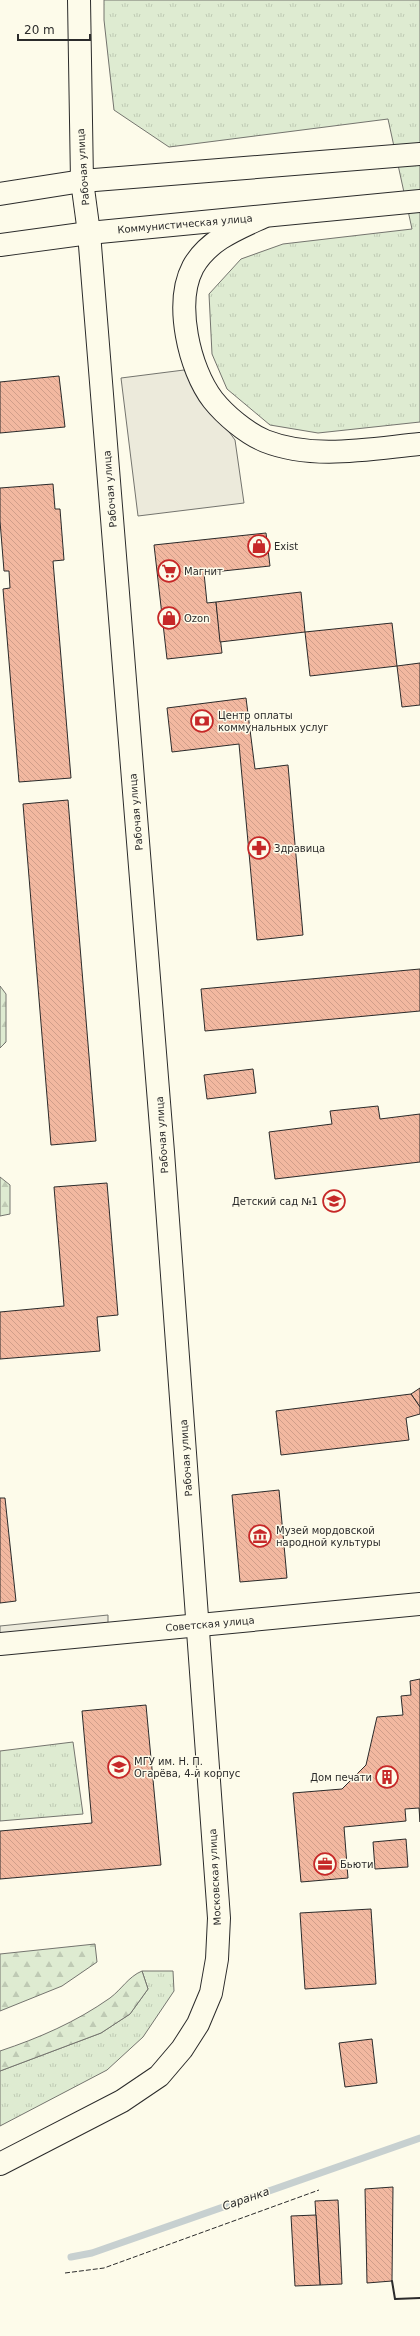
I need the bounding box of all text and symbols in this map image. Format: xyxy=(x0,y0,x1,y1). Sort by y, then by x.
scale bar xyxy=(18,16,90,42)
text: 20 m xyxy=(24,23,55,37)
street label: Рабочая улица xyxy=(75,128,91,206)
street label: Коммунистическая улица xyxy=(117,213,253,235)
street label: Рабочая улица xyxy=(101,450,119,528)
shop icon: Exist xyxy=(246,533,272,559)
place label: Exist xyxy=(274,541,298,552)
supermarket icon: Магнит xyxy=(156,558,182,584)
place label: Магнит xyxy=(184,566,223,577)
shop icon: Ozon xyxy=(156,605,182,631)
place label: Ozon xyxy=(184,613,210,624)
bank icon: Центр оплаты коммунальных услуг xyxy=(189,708,215,734)
place label: Центр оплаты коммунальных услуг xyxy=(218,710,329,733)
street label: Рабочая улица xyxy=(127,773,145,851)
pharmacy icon: Здравица xyxy=(246,835,272,861)
place label: Здравица xyxy=(274,843,325,854)
street label: Рабочая улица xyxy=(154,1096,170,1174)
school or university icon: Детский сад №1 xyxy=(321,1188,347,1214)
place label: Детский сад №1 xyxy=(232,1196,318,1207)
street label: Рабочая улица xyxy=(178,1419,194,1497)
museum icon: Музей мордовской народной культуры xyxy=(247,1523,273,1549)
place label: Музей мордовской народной культуры xyxy=(276,1525,381,1548)
street label: Советская улица xyxy=(165,1615,255,1633)
school or university icon: МГУ им. Н. П. Огарёва, 4-й корпус xyxy=(106,1754,132,1780)
place label: МГУ им. Н. П. Огарёва, 4-й корпус xyxy=(134,1756,240,1779)
building icon: Дом печати xyxy=(374,1764,400,1790)
place label: Дом печати xyxy=(310,1772,372,1783)
street label: Московская улица xyxy=(207,1828,223,1926)
office icon: Бьюти xyxy=(312,1851,338,1877)
place label: Бьюти xyxy=(340,1859,374,1870)
water label: Саранка xyxy=(221,2185,271,2213)

